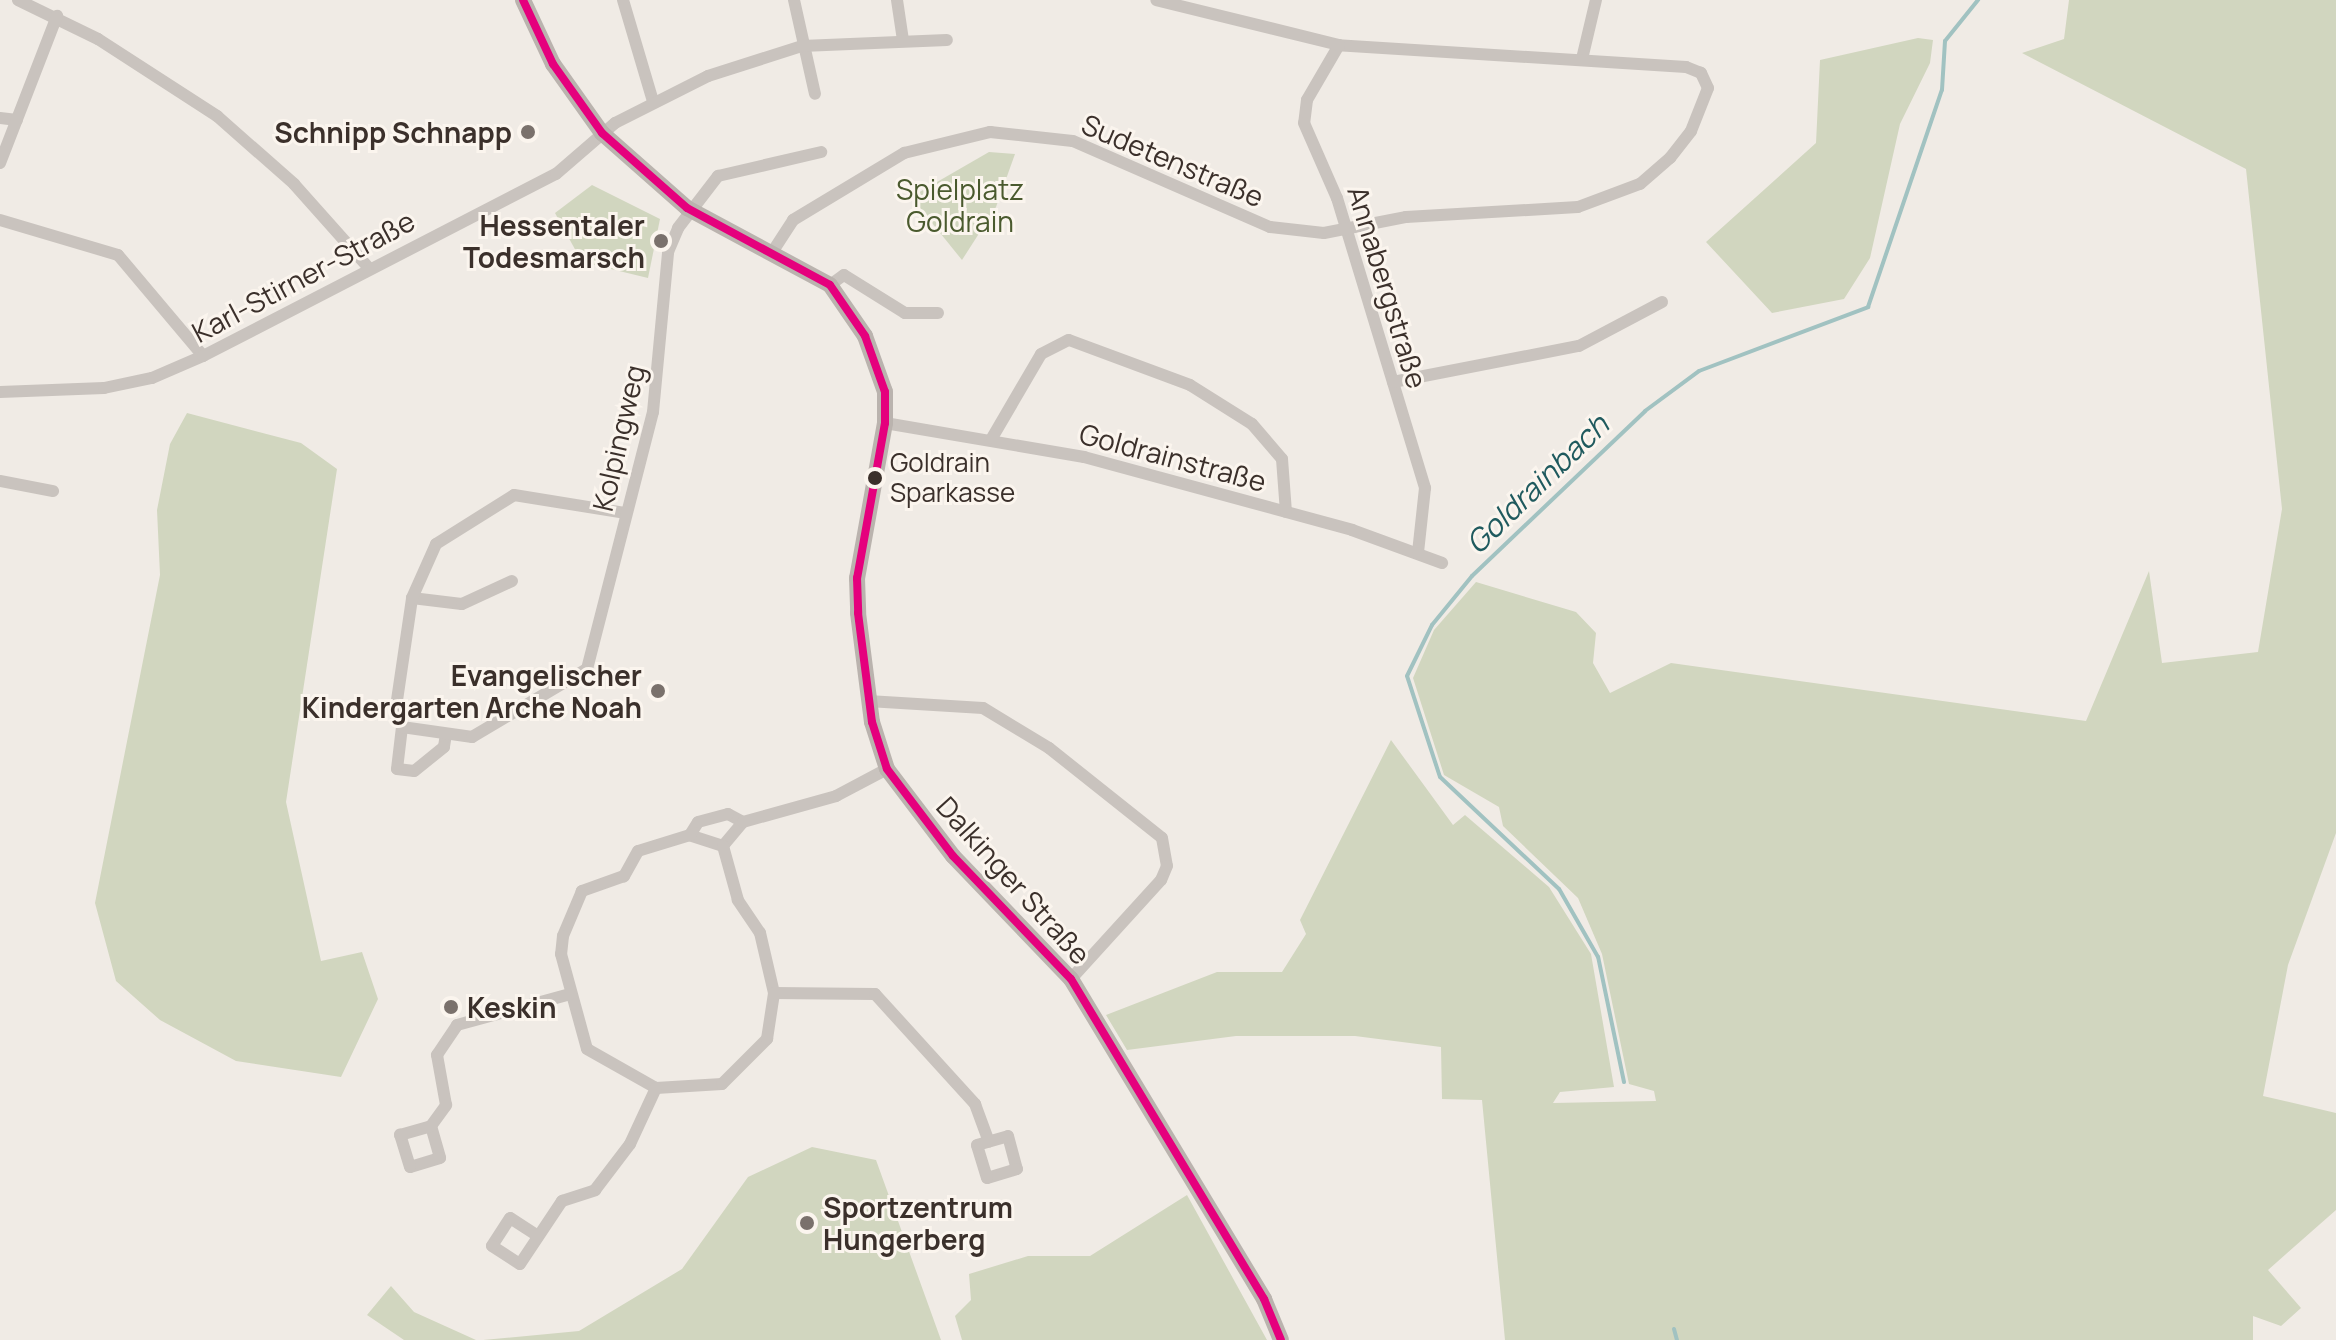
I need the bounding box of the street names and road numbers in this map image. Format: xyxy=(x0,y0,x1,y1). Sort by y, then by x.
street label: Sudetenstraße xyxy=(1077,107,1269,213)
street label: Annabergstraße xyxy=(1341,182,1435,392)
street label: Karl-Stirner-Straße xyxy=(186,203,420,349)
street label: Kolpingweg xyxy=(585,362,651,514)
street label: Goldrainstraße xyxy=(1076,416,1270,498)
street label: Dalkinger Straße xyxy=(930,790,1098,970)

